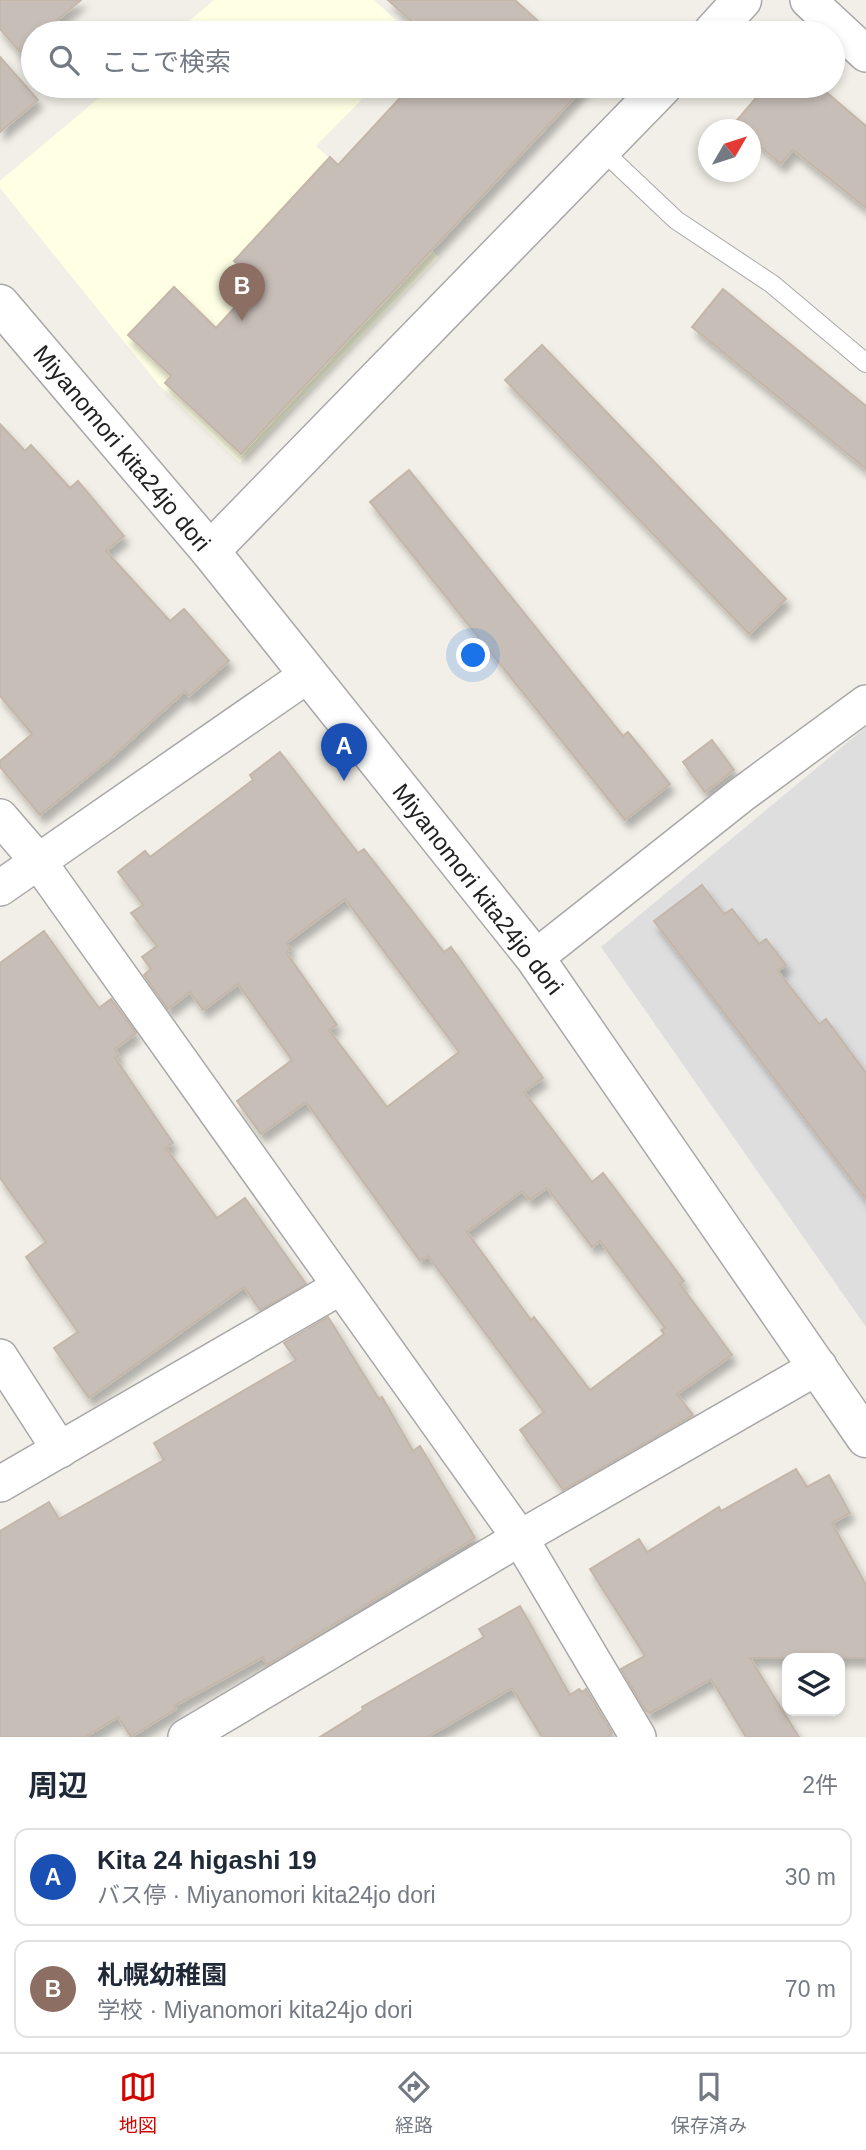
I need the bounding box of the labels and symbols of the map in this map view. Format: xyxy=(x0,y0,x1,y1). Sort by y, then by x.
north arrow xyxy=(698,119,761,182)
pin: B xyxy=(219,263,265,321)
street label: Miyanomori kita24jo dori xyxy=(28,340,216,556)
your location xyxy=(456,638,490,672)
pin: A xyxy=(321,723,367,781)
street label: Miyanomori kita24jo dori xyxy=(387,778,569,1000)

